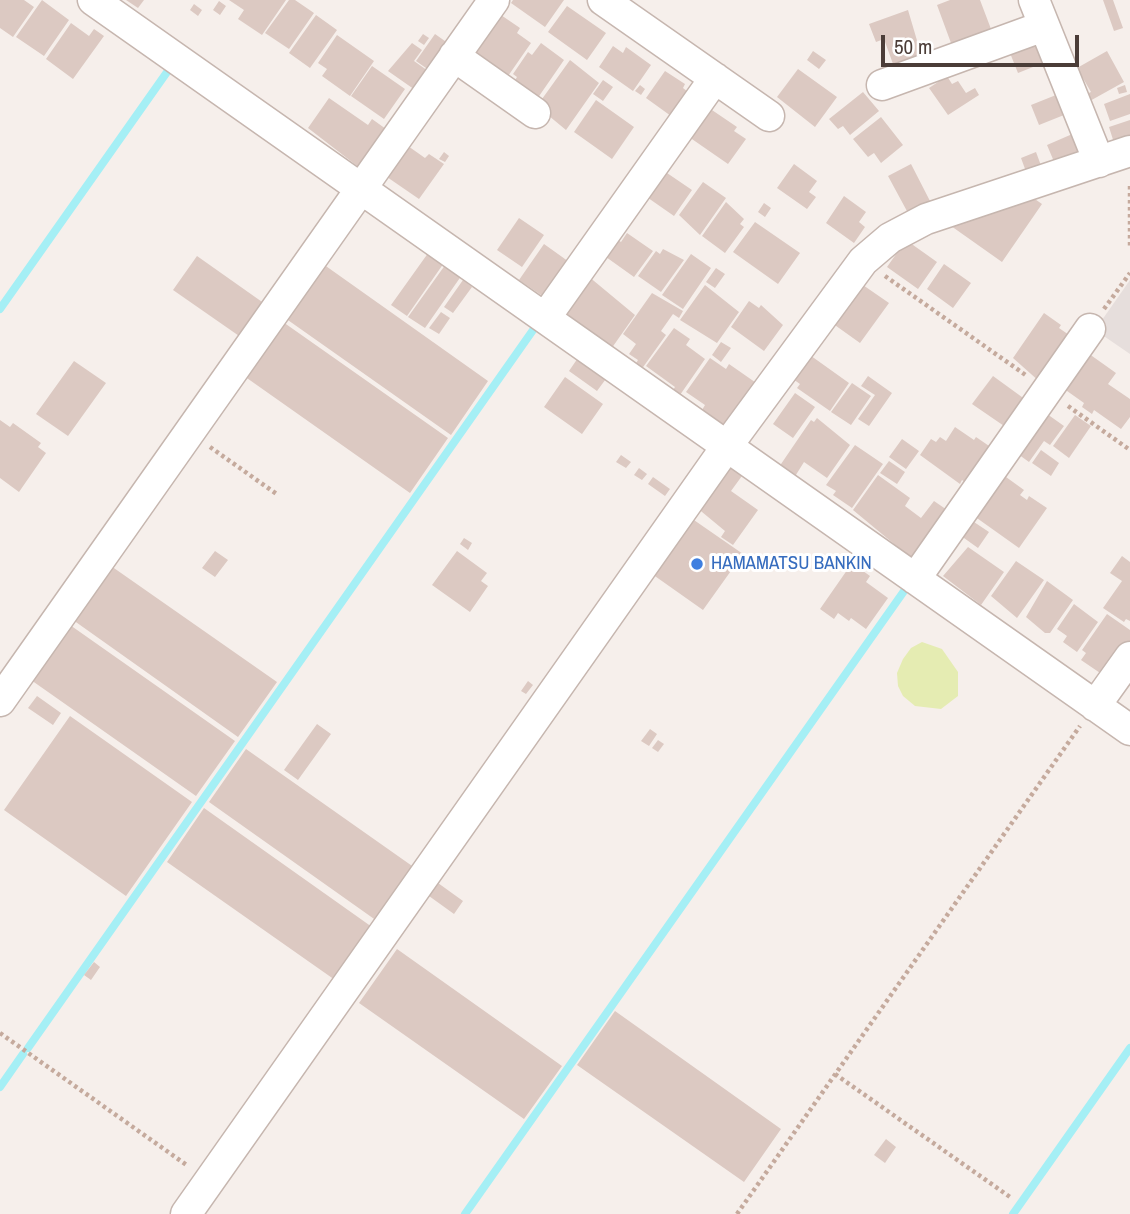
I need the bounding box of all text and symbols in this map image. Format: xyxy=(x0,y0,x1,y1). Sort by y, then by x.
scale bar xyxy=(885,21,1083,65)
text: 50 m xyxy=(894,32,932,61)
place label: HAMAMATSU BANKIN xyxy=(711,553,872,575)
marker: HAMAMATSU BANKIN xyxy=(689,556,705,572)

